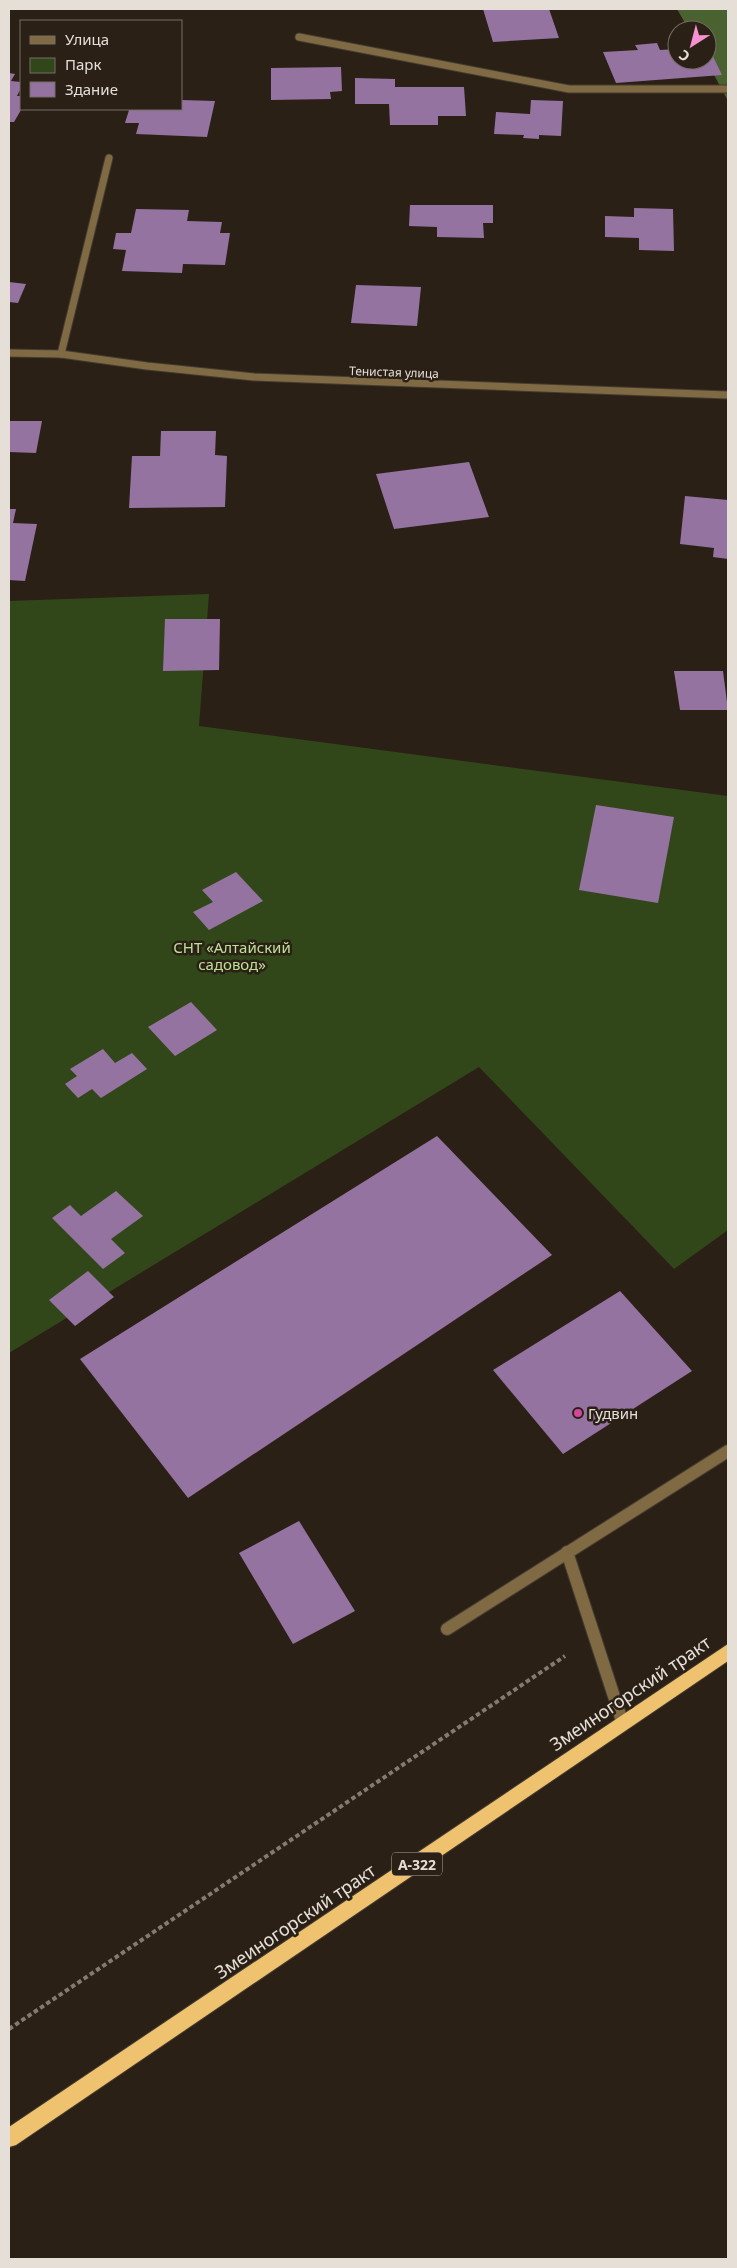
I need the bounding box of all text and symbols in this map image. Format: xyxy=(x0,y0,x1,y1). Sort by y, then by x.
legend xyxy=(20,20,182,110)
north arrow xyxy=(667,20,717,70)
text: Улица xyxy=(65,29,109,49)
text: С xyxy=(675,46,693,66)
text: Парк xyxy=(65,54,101,74)
text: Здание xyxy=(65,79,118,99)
street label: Тенистая улица xyxy=(349,362,439,382)
park label: СНТ «Алтайский садовод» xyxy=(173,937,291,974)
place label: Гудвин xyxy=(588,1403,638,1423)
marker: Гудвин xyxy=(572,1407,584,1419)
street label: Змеиногорский тракт xyxy=(545,1630,716,1756)
road number: А-322 xyxy=(392,1852,442,1876)
street label: Змеиногорский тракт xyxy=(210,1858,381,1984)

